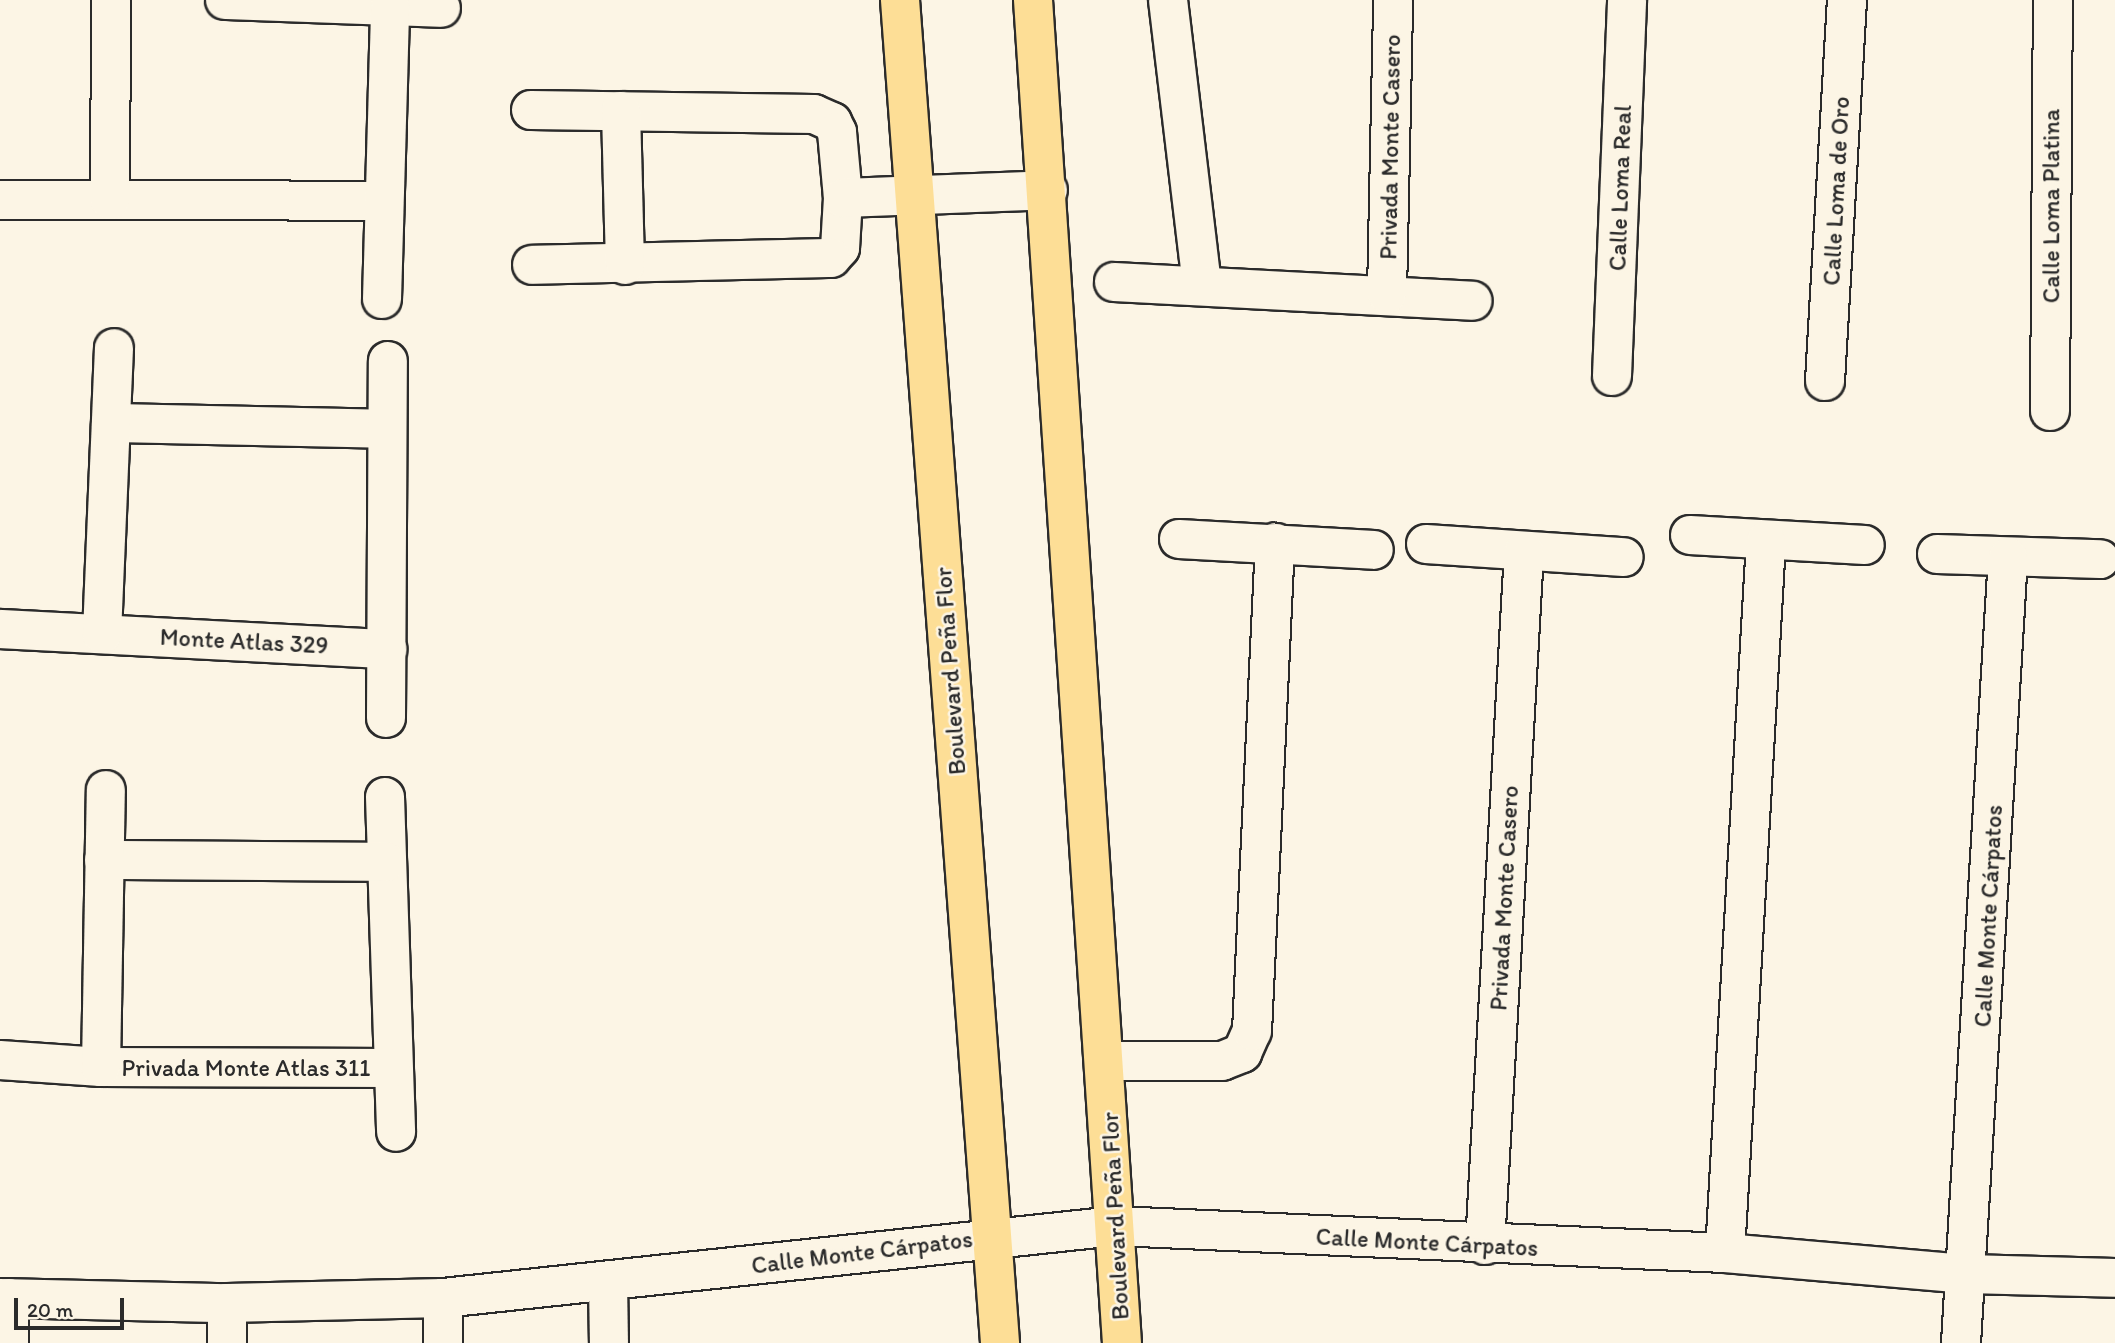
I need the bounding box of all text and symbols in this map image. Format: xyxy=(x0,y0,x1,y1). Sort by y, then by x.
street label: Privada Monte Casero xyxy=(1374,34,1406,260)
street label: Calle Loma de Oro xyxy=(1817,96,1855,286)
street label: Calle Loma Real xyxy=(1603,105,1637,271)
street label: Calle Loma Platina xyxy=(2037,109,2065,303)
street label: Boulevard Peña Flor xyxy=(928,567,972,775)
street label: Monte Atlas 329 xyxy=(159,622,329,660)
street label: Privada Monte Casero xyxy=(1484,785,1524,1011)
street label: Calle Monte Cárpatos xyxy=(1968,804,2008,1028)
street label: Privada Monte Atlas 311 xyxy=(122,1054,370,1082)
street label: Boulevard Peña Flor xyxy=(1095,1112,1135,1320)
street label: Calle Monte Cárpatos xyxy=(1315,1222,1539,1262)
street label: Calle Monte Cárpatos xyxy=(750,1224,974,1280)
scale bar xyxy=(18,1284,128,1328)
text: 20 m xyxy=(27,1297,73,1322)

